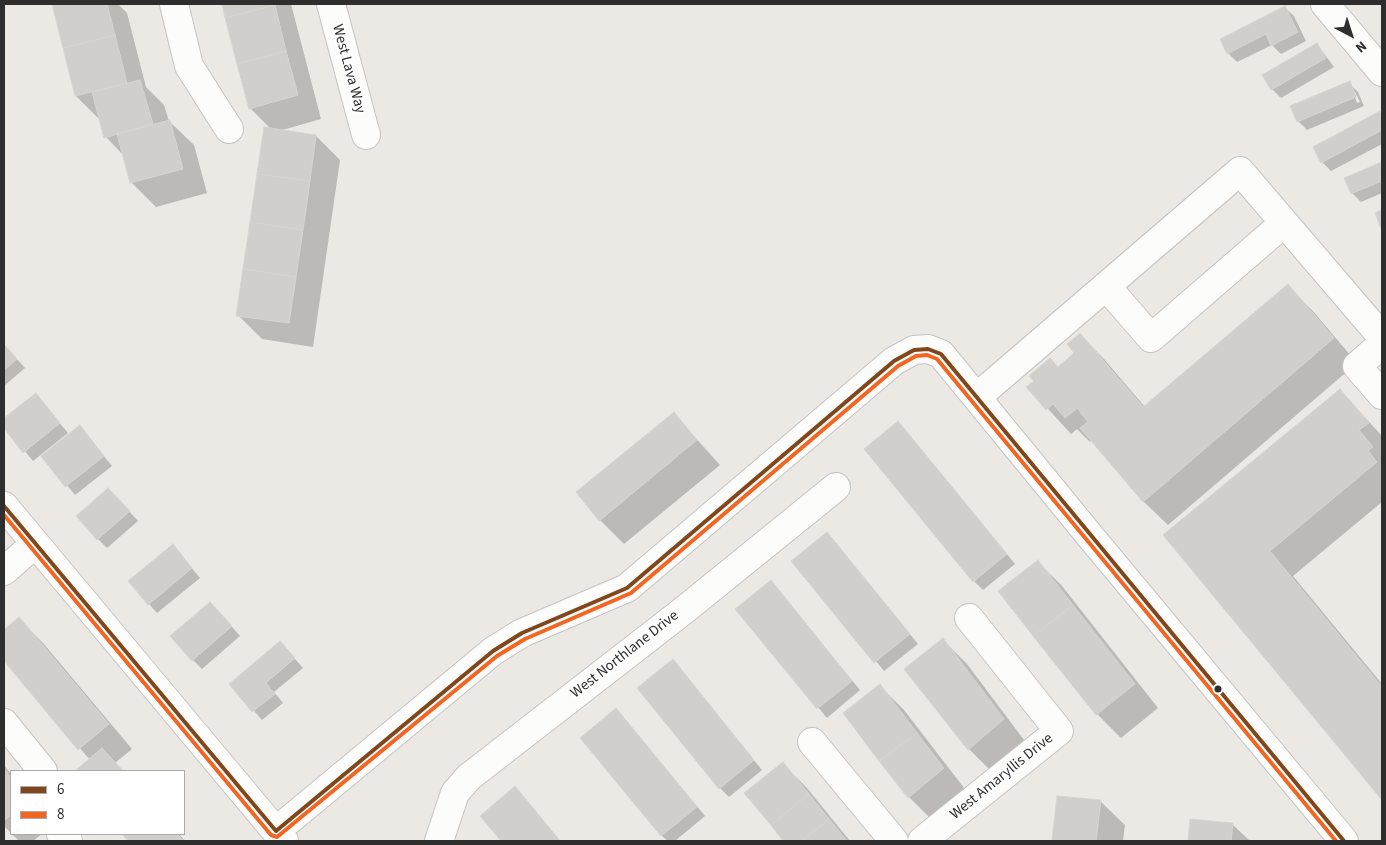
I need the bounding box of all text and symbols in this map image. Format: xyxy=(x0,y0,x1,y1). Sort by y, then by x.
north arrow xyxy=(1326,10,1376,60)
street label: West Lava Way xyxy=(327,22,369,116)
text: N xyxy=(1351,36,1371,57)
street label: West Northlane Drive xyxy=(567,607,683,703)
unlabelled marker xyxy=(1213,684,1223,694)
street label: West Amaryllis Drive xyxy=(947,730,1057,824)
legend xyxy=(10,770,185,835)
text: 6 xyxy=(57,779,64,800)
text: 8 xyxy=(57,804,64,825)

